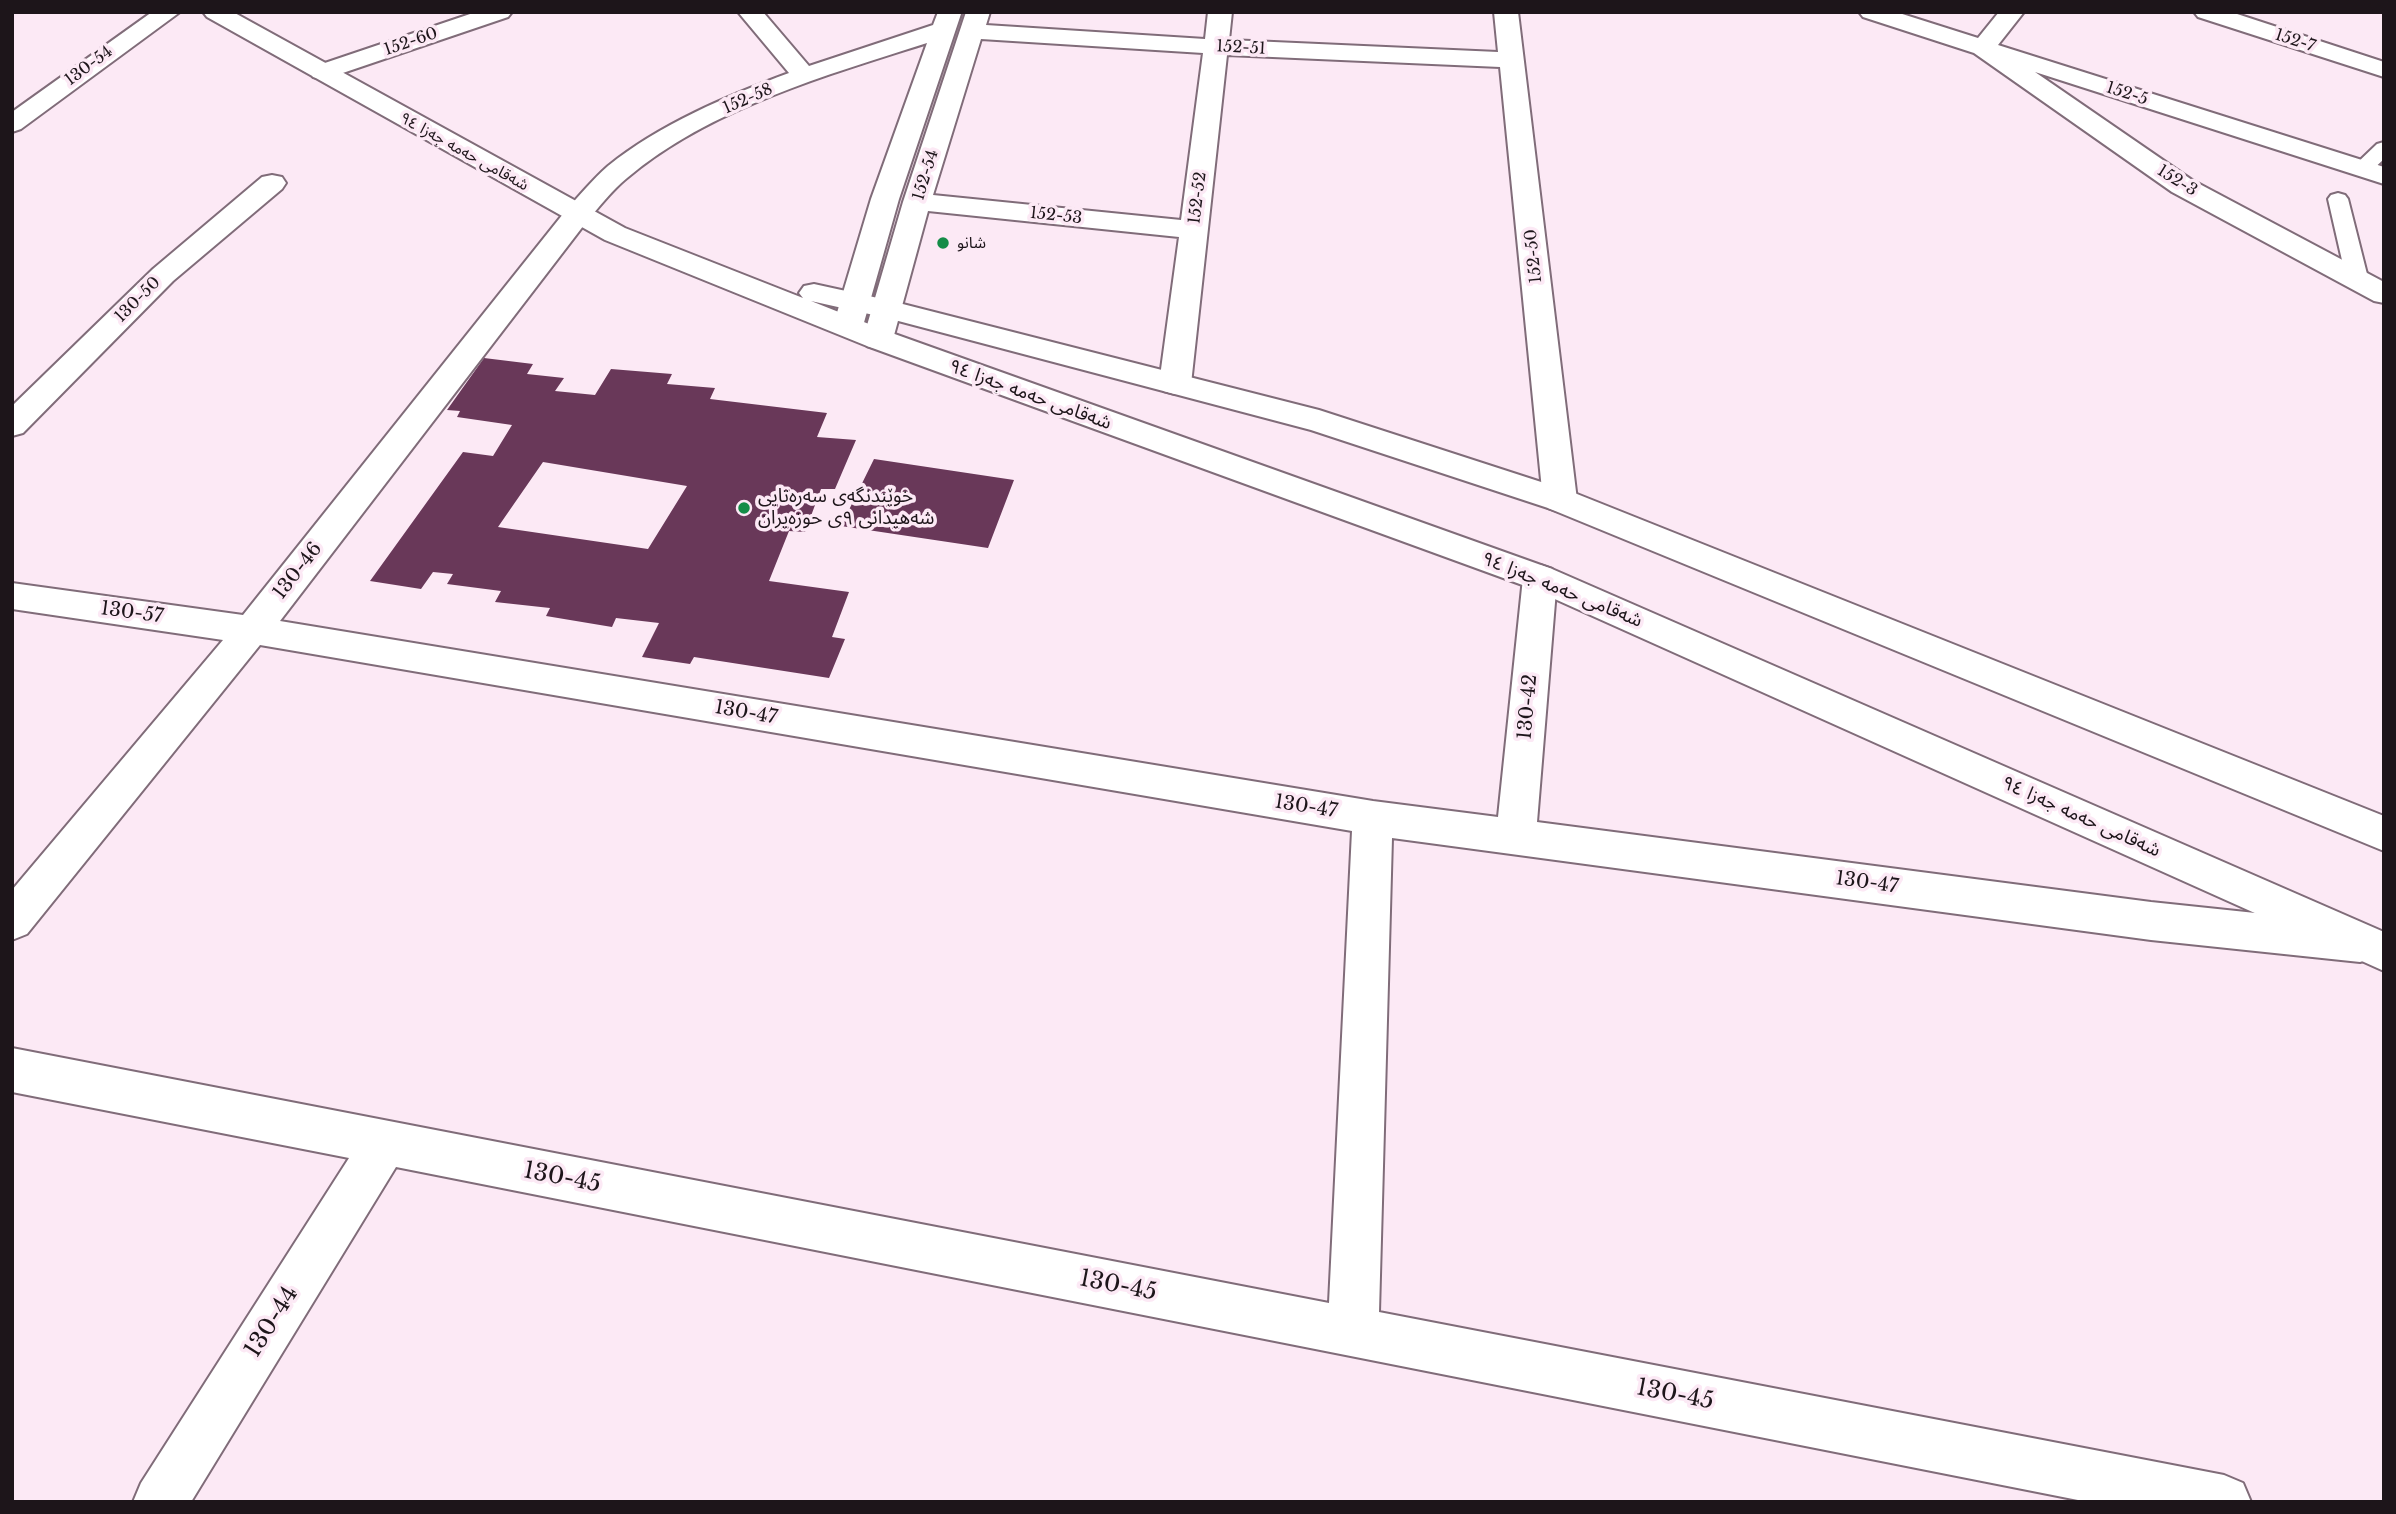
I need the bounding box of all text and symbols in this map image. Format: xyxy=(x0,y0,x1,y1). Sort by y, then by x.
street label: 152-60 xyxy=(382,24,440,60)
street label: 152-7 xyxy=(2272,25,2318,57)
street label: 152-51 xyxy=(1216,37,1266,59)
street label: 130-54 xyxy=(62,42,116,90)
street label: 152-5 xyxy=(2104,78,2150,110)
street label: 152-58 xyxy=(720,80,776,118)
street label: شەقامی حەمە جەزا ٩٤ xyxy=(396,109,532,195)
street label: 152-54 xyxy=(909,147,943,203)
street label: 152-3 xyxy=(2154,161,2200,201)
street label: 152-52 xyxy=(1185,171,1211,225)
street label: 152-53 xyxy=(1029,204,1083,228)
street label: 152-50 xyxy=(1522,228,1546,284)
place label: شانو xyxy=(957,233,986,253)
marker: شانو xyxy=(935,235,951,251)
street label: 130-50 xyxy=(111,273,165,327)
street label: شەقامی حەمە جەزا ٩٤ xyxy=(946,355,1114,435)
place label: خوێندنگەی سەرەتایی شەهیدانی ٩ی حوزەیران xyxy=(758,486,934,530)
marker: خوێندنگەی سەرەتایی شەهیدانی ٩ی حوزەیران xyxy=(736,500,752,516)
street label: 130-46 xyxy=(269,538,327,604)
street label: شەقامی حەمە جەزا ٩٤ xyxy=(1478,547,1646,633)
street label: 130-57 xyxy=(99,597,165,629)
street label: 130-42 xyxy=(1514,673,1542,741)
street label: 130-47 xyxy=(713,696,779,730)
street label: شەقامی حەمە جەزا ٩٤ xyxy=(1998,772,2164,862)
street label: 130-47 xyxy=(1273,791,1339,823)
street label: 130-47 xyxy=(1834,867,1900,899)
street label: 130-45 xyxy=(521,1157,603,1199)
street label: 130-45 xyxy=(1077,1265,1159,1307)
street label: 130-44 xyxy=(240,1281,304,1363)
street label: 130-45 xyxy=(1634,1374,1716,1416)

